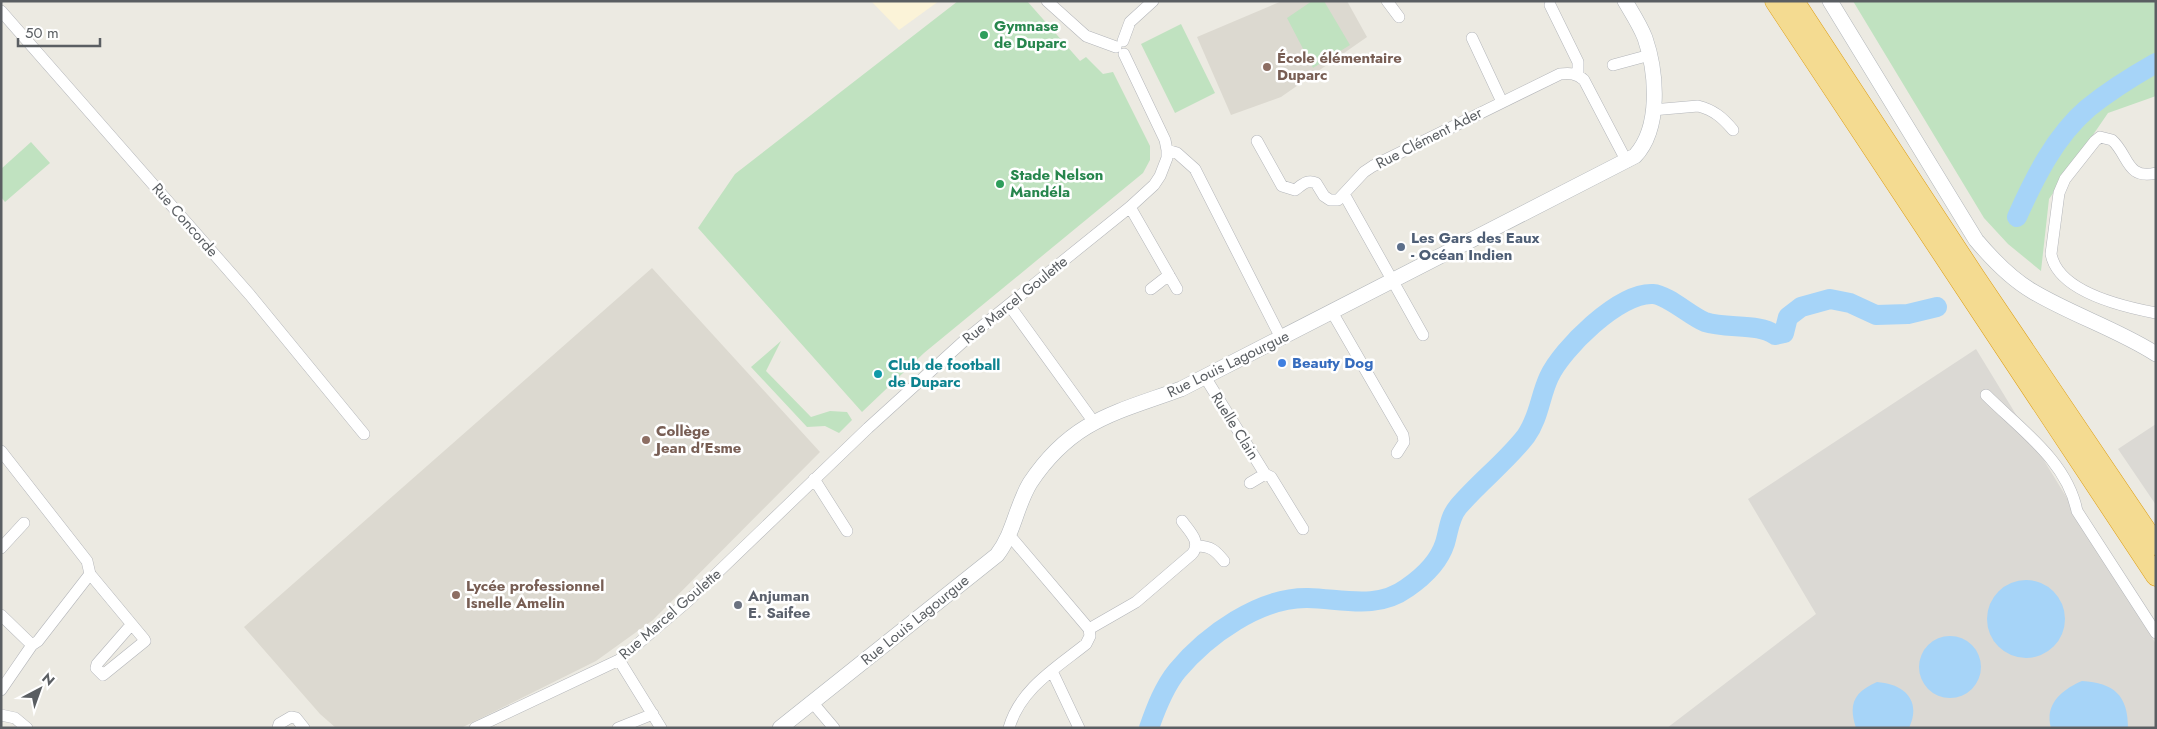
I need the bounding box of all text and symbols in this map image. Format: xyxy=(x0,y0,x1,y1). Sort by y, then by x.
scale bar xyxy=(18,15,100,47)
place label: Gymnase de Duparc xyxy=(994,15,1067,54)
text: 50 m xyxy=(25,22,59,44)
marker: Gymnase de Duparc xyxy=(978,29,990,41)
place label: École élémentaire Duparc xyxy=(1277,47,1402,86)
marker: École élémentaire Duparc xyxy=(1261,61,1273,73)
street label: Rue Clément Ader xyxy=(1372,101,1487,174)
place label: Stade Nelson Mandéla xyxy=(1010,164,1103,203)
street label: Rue Concorde xyxy=(147,178,224,262)
marker: Stade Nelson Mandéla xyxy=(994,178,1006,190)
place label: Les Gars des Eaux - Océan Indien xyxy=(1411,227,1540,266)
marker: Les Gars des Eaux - Océan Indien xyxy=(1395,241,1407,253)
street label: Rue Marcel Goulette xyxy=(958,251,1072,349)
street label: Rue Louis Lagourgue xyxy=(1163,325,1293,403)
place label: Beauty Dog xyxy=(1292,352,1373,374)
place label: Club de football de Duparc xyxy=(888,354,1000,393)
marker: Beauty Dog xyxy=(1276,357,1288,369)
marker: Club de football de Duparc xyxy=(872,368,884,380)
street label: Ruelle Clain xyxy=(1206,388,1264,464)
place label: Collège Jean d'Esme xyxy=(653,420,742,459)
marker: Collège Jean d'Esme xyxy=(640,434,652,446)
street label: Rue Marcel Goulette xyxy=(614,563,726,665)
street label: Rue Louis Lagourgue xyxy=(856,569,974,671)
place label: Lycée professionnel Isnelle Amelin xyxy=(466,575,604,614)
place label: Anjuman E. Saifee xyxy=(747,585,811,624)
marker: Lycée professionnel Isnelle Amelin xyxy=(450,589,462,601)
marker: Anjuman E. Saifee xyxy=(732,599,744,611)
north arrow xyxy=(15,664,65,714)
text: N xyxy=(38,668,59,690)

